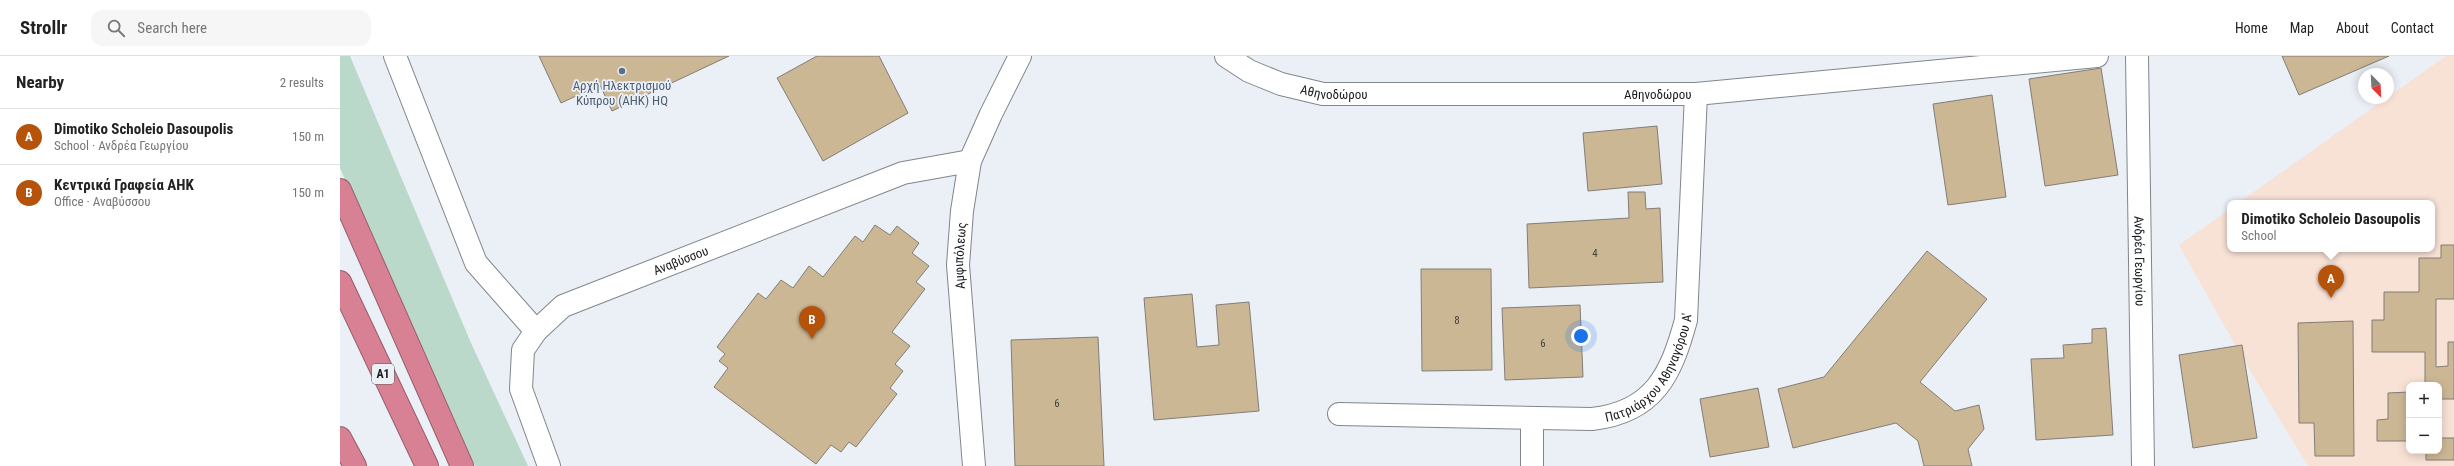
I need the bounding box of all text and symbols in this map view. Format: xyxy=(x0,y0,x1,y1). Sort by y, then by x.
search box xyxy=(91,10,371,46)
text: Strollr xyxy=(20,16,67,39)
icon: search xyxy=(105,17,127,39)
text: Search here xyxy=(137,19,207,37)
text: Home xyxy=(2235,20,2268,36)
text: Map xyxy=(2290,20,2314,36)
text: About xyxy=(2336,20,2369,36)
text: Contact xyxy=(2391,20,2434,36)
marker: Αρχή Ηλεκτρισμού Κύπρου (ΑΗΚ) HQ xyxy=(617,66,627,76)
north arrow xyxy=(2358,68,2394,104)
text: Nearby xyxy=(16,72,64,92)
text: 2 results xyxy=(280,75,324,90)
place label: Αρχή Ηλεκτρισμού Κύπρου (ΑΗΚ) HQ xyxy=(573,78,671,108)
street label: Αθηνοδώρου xyxy=(1299,82,1368,102)
street label: Αθηνοδώρου xyxy=(1624,87,1692,102)
text: Dimotiko Scholeio Dasoupolis xyxy=(54,120,233,138)
text: A xyxy=(25,129,33,144)
text: 150 m xyxy=(292,129,324,144)
text: School · Ανδρέα Γεωργίου xyxy=(54,138,188,153)
text: Κεντρικά Γραφεία ΑΗΚ xyxy=(54,176,194,194)
text: B xyxy=(25,185,33,200)
text: 150 m xyxy=(292,185,324,200)
text: Office · Αναβύσσου xyxy=(54,194,151,209)
popup xyxy=(2227,200,2435,252)
text: Dimotiko Scholeio Dasoupolis xyxy=(2241,210,2421,228)
street label: Ανδρέα Γεωργίου xyxy=(2131,216,2148,306)
street label: Αμφιπόλεως xyxy=(951,222,969,290)
text: School xyxy=(2241,228,2276,243)
street label: Αναβύσσου xyxy=(651,243,710,278)
house number: 4 xyxy=(1592,247,1598,260)
pin: A xyxy=(2318,265,2344,298)
pin: B xyxy=(799,306,825,339)
street label: Πατριάρχου Αθηναγόρου Α' xyxy=(1603,313,1694,425)
house number: 8 xyxy=(1454,314,1460,327)
your location xyxy=(1571,326,1591,346)
house number: 6 xyxy=(1540,337,1546,350)
road number: A1 xyxy=(372,364,394,384)
map controls xyxy=(2406,382,2442,454)
button: + xyxy=(2406,382,2442,418)
house number: 6 xyxy=(1054,397,1060,410)
button: − xyxy=(2406,418,2442,454)

